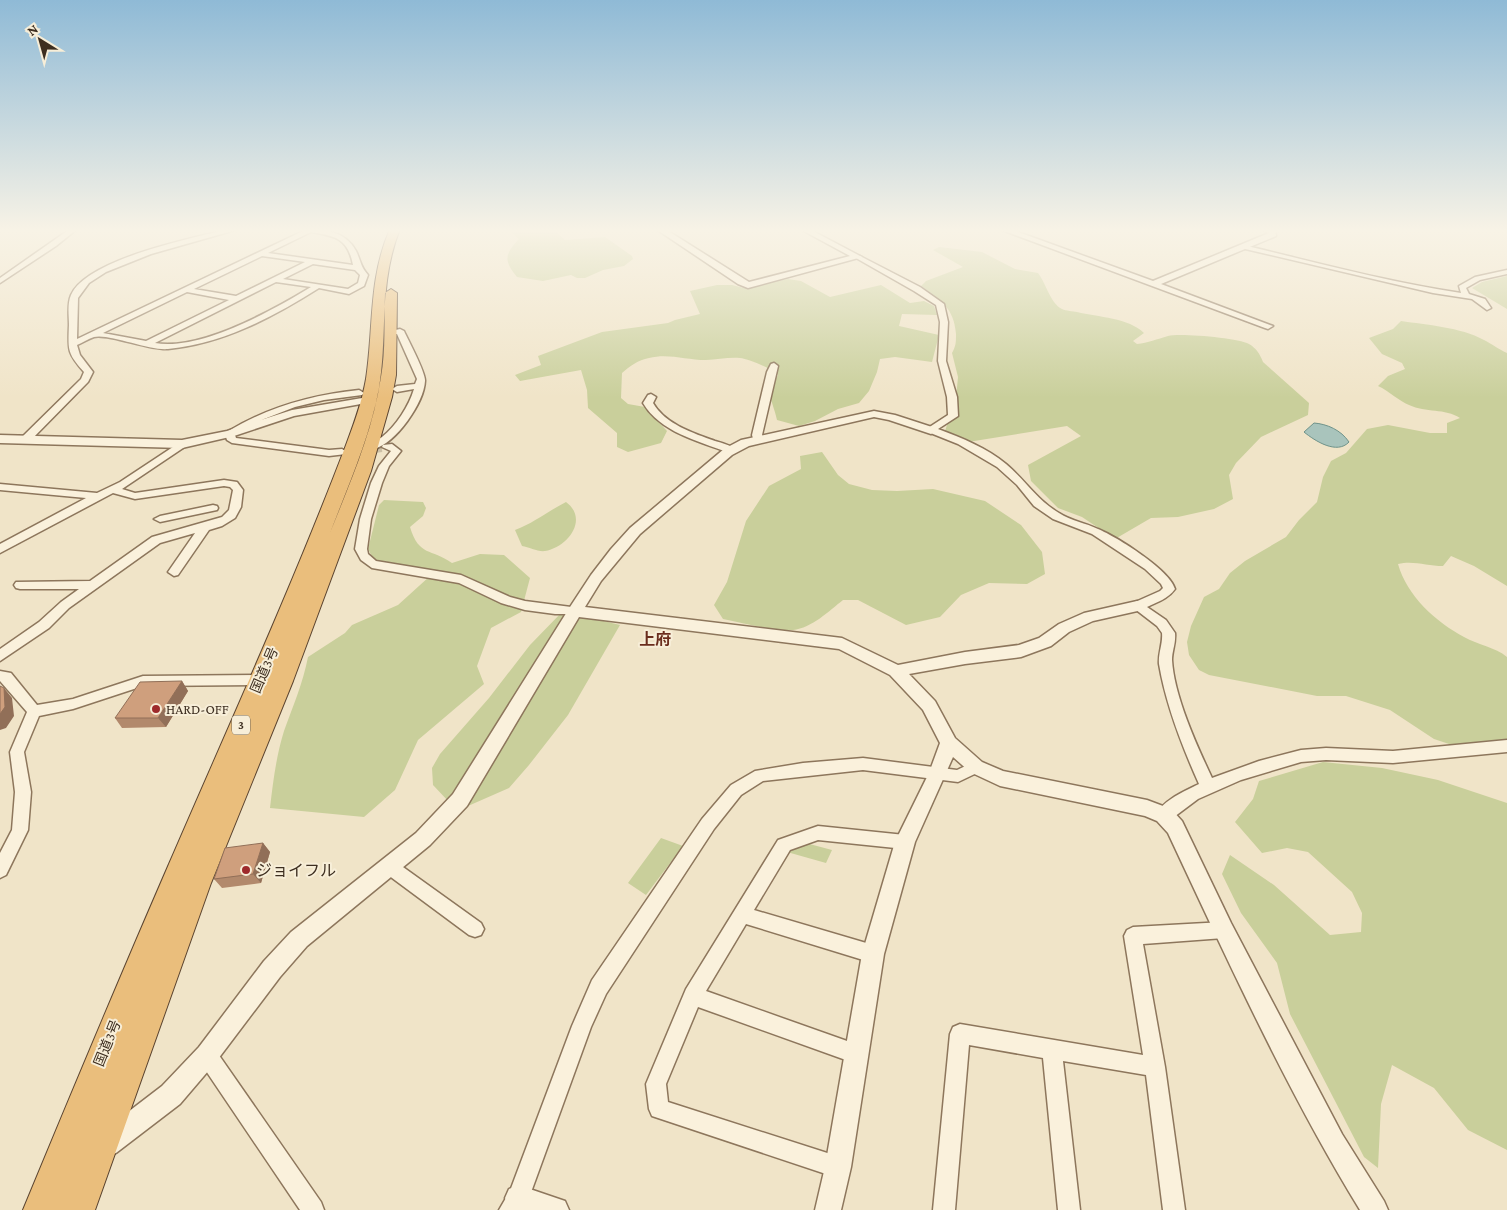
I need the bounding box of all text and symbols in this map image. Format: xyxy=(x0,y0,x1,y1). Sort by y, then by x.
north arrow xyxy=(15,15,65,65)
text: N xyxy=(24,20,41,39)
district label: 上府 xyxy=(639,631,671,648)
street label: 国道3号 xyxy=(247,644,281,696)
place label: HARD-OFF xyxy=(166,701,229,717)
marker: HARD-OFF xyxy=(150,703,162,715)
road number: 3 xyxy=(232,716,250,734)
place label: ジョイフル xyxy=(256,862,336,879)
marker: ジョイフル xyxy=(240,864,252,876)
street label: 国道3号 xyxy=(90,1017,124,1069)

